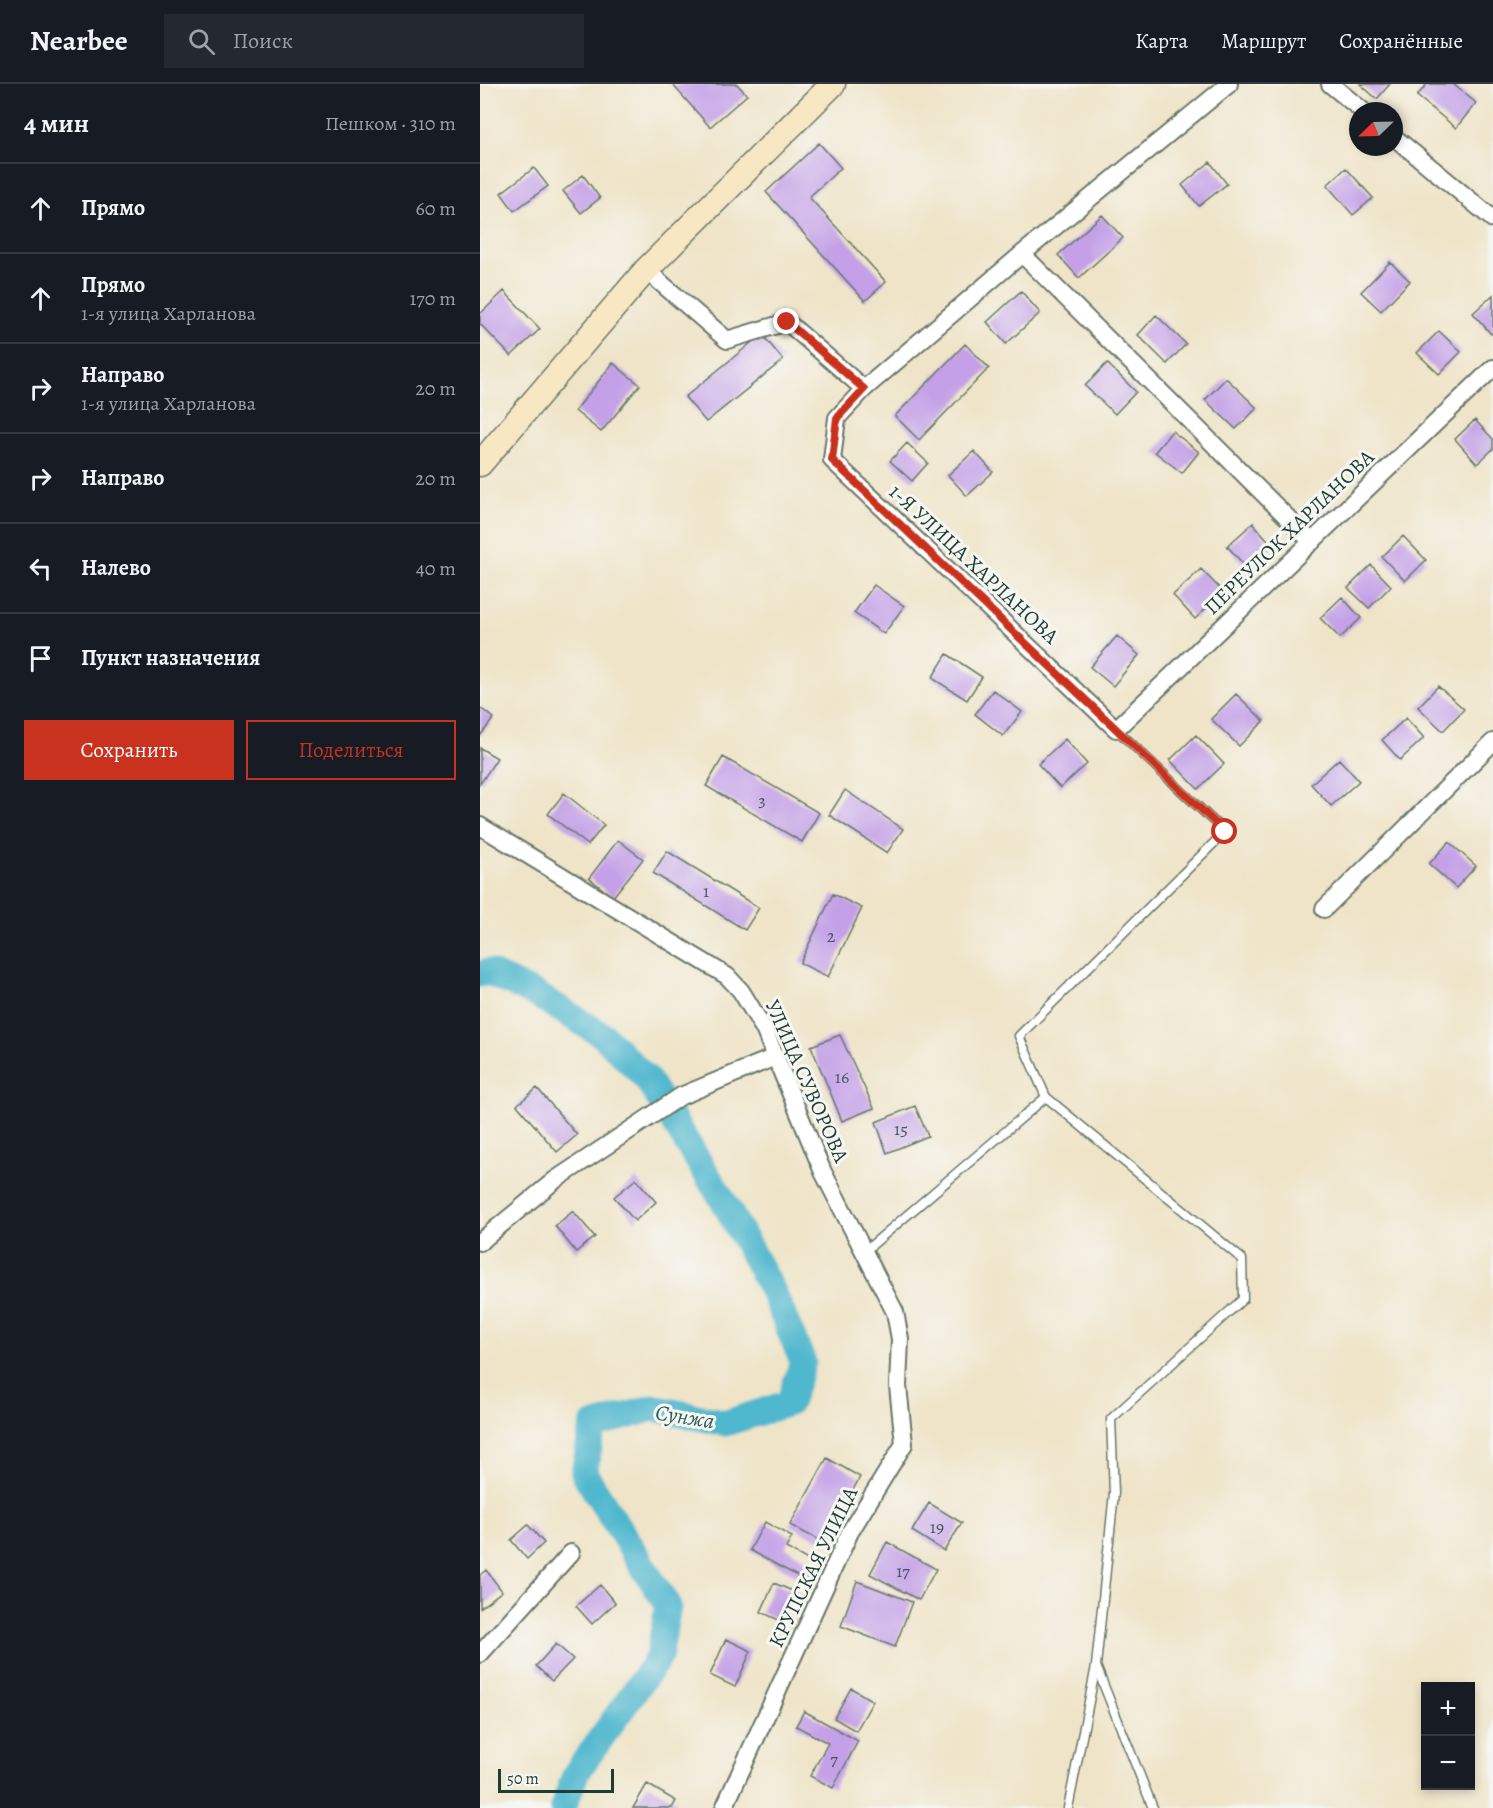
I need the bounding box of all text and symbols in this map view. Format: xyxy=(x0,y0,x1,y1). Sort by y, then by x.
search box xyxy=(164,14,584,68)
text: Nearbee xyxy=(30,22,128,60)
icon: search xyxy=(185,25,218,58)
text: Поиск xyxy=(233,26,293,56)
text: Карта xyxy=(1135,27,1188,55)
text: Маршрут xyxy=(1221,27,1306,55)
text: Сохранённые xyxy=(1339,27,1463,55)
north arrow xyxy=(1349,102,1403,156)
text: 4 мин xyxy=(24,106,89,141)
text: Пешком · 310 m xyxy=(325,110,456,137)
icon: ahead xyxy=(24,192,57,225)
text: Прямо xyxy=(81,193,145,223)
text: 60 m xyxy=(416,195,456,222)
text: Прямо xyxy=(81,270,145,300)
icon: ahead xyxy=(24,282,57,315)
text: 170 m xyxy=(410,285,456,312)
text: 1-я улица Харланова xyxy=(81,300,256,327)
route end xyxy=(773,308,799,334)
text: Направо xyxy=(81,360,164,390)
icon: right xyxy=(24,372,57,405)
text: 20 m xyxy=(415,375,456,402)
text: 1-я улица Харланова xyxy=(81,390,256,417)
street label: ПЕРЕУЛОК ХАРЛАНОВА xyxy=(1198,443,1381,621)
icon: right xyxy=(24,462,57,495)
text: Направо xyxy=(81,463,164,493)
text: 20 m xyxy=(415,465,456,492)
street label: 1-Я УЛИЦА ХАРЛАНОВА xyxy=(883,478,1065,651)
icon: left xyxy=(24,552,57,585)
text: Налево xyxy=(81,553,151,583)
text: 40 m xyxy=(416,555,456,582)
icon: arrive xyxy=(24,642,57,675)
text: Пункт назначения xyxy=(81,643,260,673)
button: Сохранить xyxy=(24,720,234,780)
button: Поделиться xyxy=(246,720,456,780)
house number: 3 xyxy=(758,788,766,812)
route start xyxy=(1211,818,1237,844)
house number: 1 xyxy=(703,879,709,903)
house number: 2 xyxy=(827,924,836,948)
street label: УЛИЦА СУВОРОВА xyxy=(759,995,856,1167)
house number: 16 xyxy=(835,1065,849,1089)
house number: 15 xyxy=(894,1117,908,1141)
water label: Сунжа xyxy=(653,1398,716,1436)
street label: КРУПСКАЯ УЛИЦА xyxy=(762,1481,864,1652)
house number: 19 xyxy=(930,1515,944,1539)
house number: 17 xyxy=(896,1559,910,1583)
map controls xyxy=(1421,1682,1475,1790)
button: + xyxy=(1421,1682,1475,1736)
button: − xyxy=(1421,1736,1475,1790)
house number: 7 xyxy=(830,1747,838,1771)
scale bar xyxy=(498,1766,614,1794)
text: 50 m xyxy=(507,1768,539,1790)

